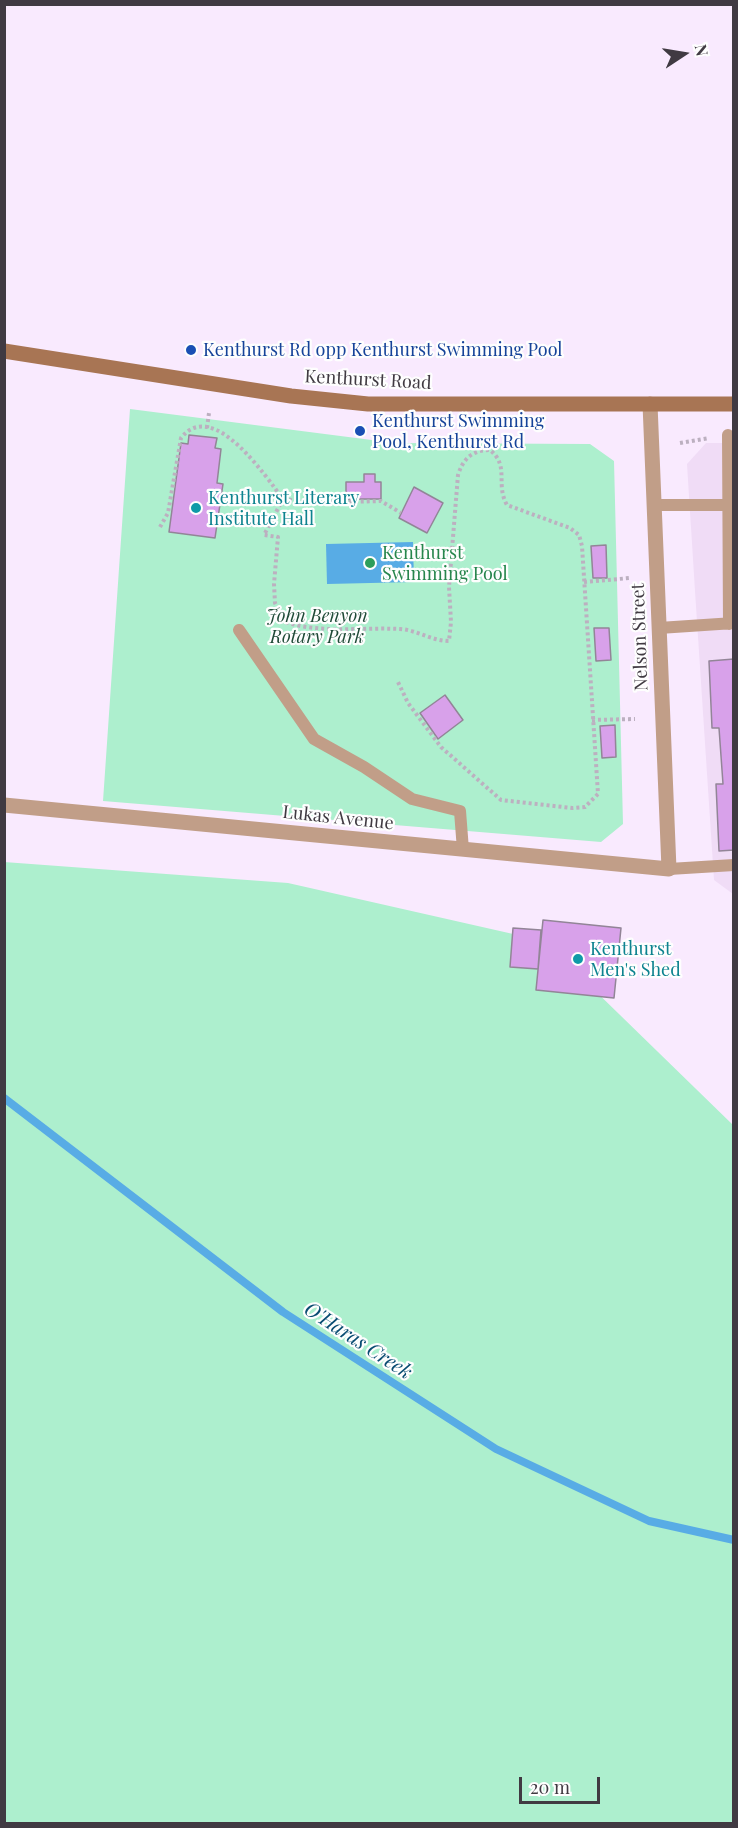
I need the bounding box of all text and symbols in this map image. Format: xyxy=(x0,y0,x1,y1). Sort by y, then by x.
north arrow xyxy=(654,24,714,84)
text: N xyxy=(691,42,714,58)
place label: Kenthurst Rd opp Kenthurst Swimming Pool xyxy=(203,339,562,361)
marker: Kenthurst Rd opp Kenthurst Swimming Pool xyxy=(184,343,198,357)
street label: Kenthurst Road xyxy=(304,366,432,394)
place label: Kenthurst Swimming Pool, Kenthurst Rd xyxy=(372,410,544,452)
marker: Kenthurst Swimming Pool, Kenthurst Rd xyxy=(353,424,367,438)
place label: Kenthurst Literary Institute Hall xyxy=(208,487,359,530)
marker: Kenthurst Literary Institute Hall xyxy=(189,501,203,515)
place label: Kenthurst Swimming Pool xyxy=(382,542,508,584)
marker: Kenthurst Swimming Pool xyxy=(363,556,377,570)
street label: Nelson Street xyxy=(627,583,653,691)
park label: John Benyon Rotary Park xyxy=(266,605,368,648)
street label: Lukas Avenue xyxy=(281,801,395,835)
place label: Kenthurst Men's Shed xyxy=(590,938,681,980)
marker: Kenthurst Men's Shed xyxy=(571,952,585,966)
water label: O'Haras Creek xyxy=(300,1297,416,1385)
scale bar xyxy=(522,1765,603,1803)
text: 20 m xyxy=(530,1775,570,1799)

